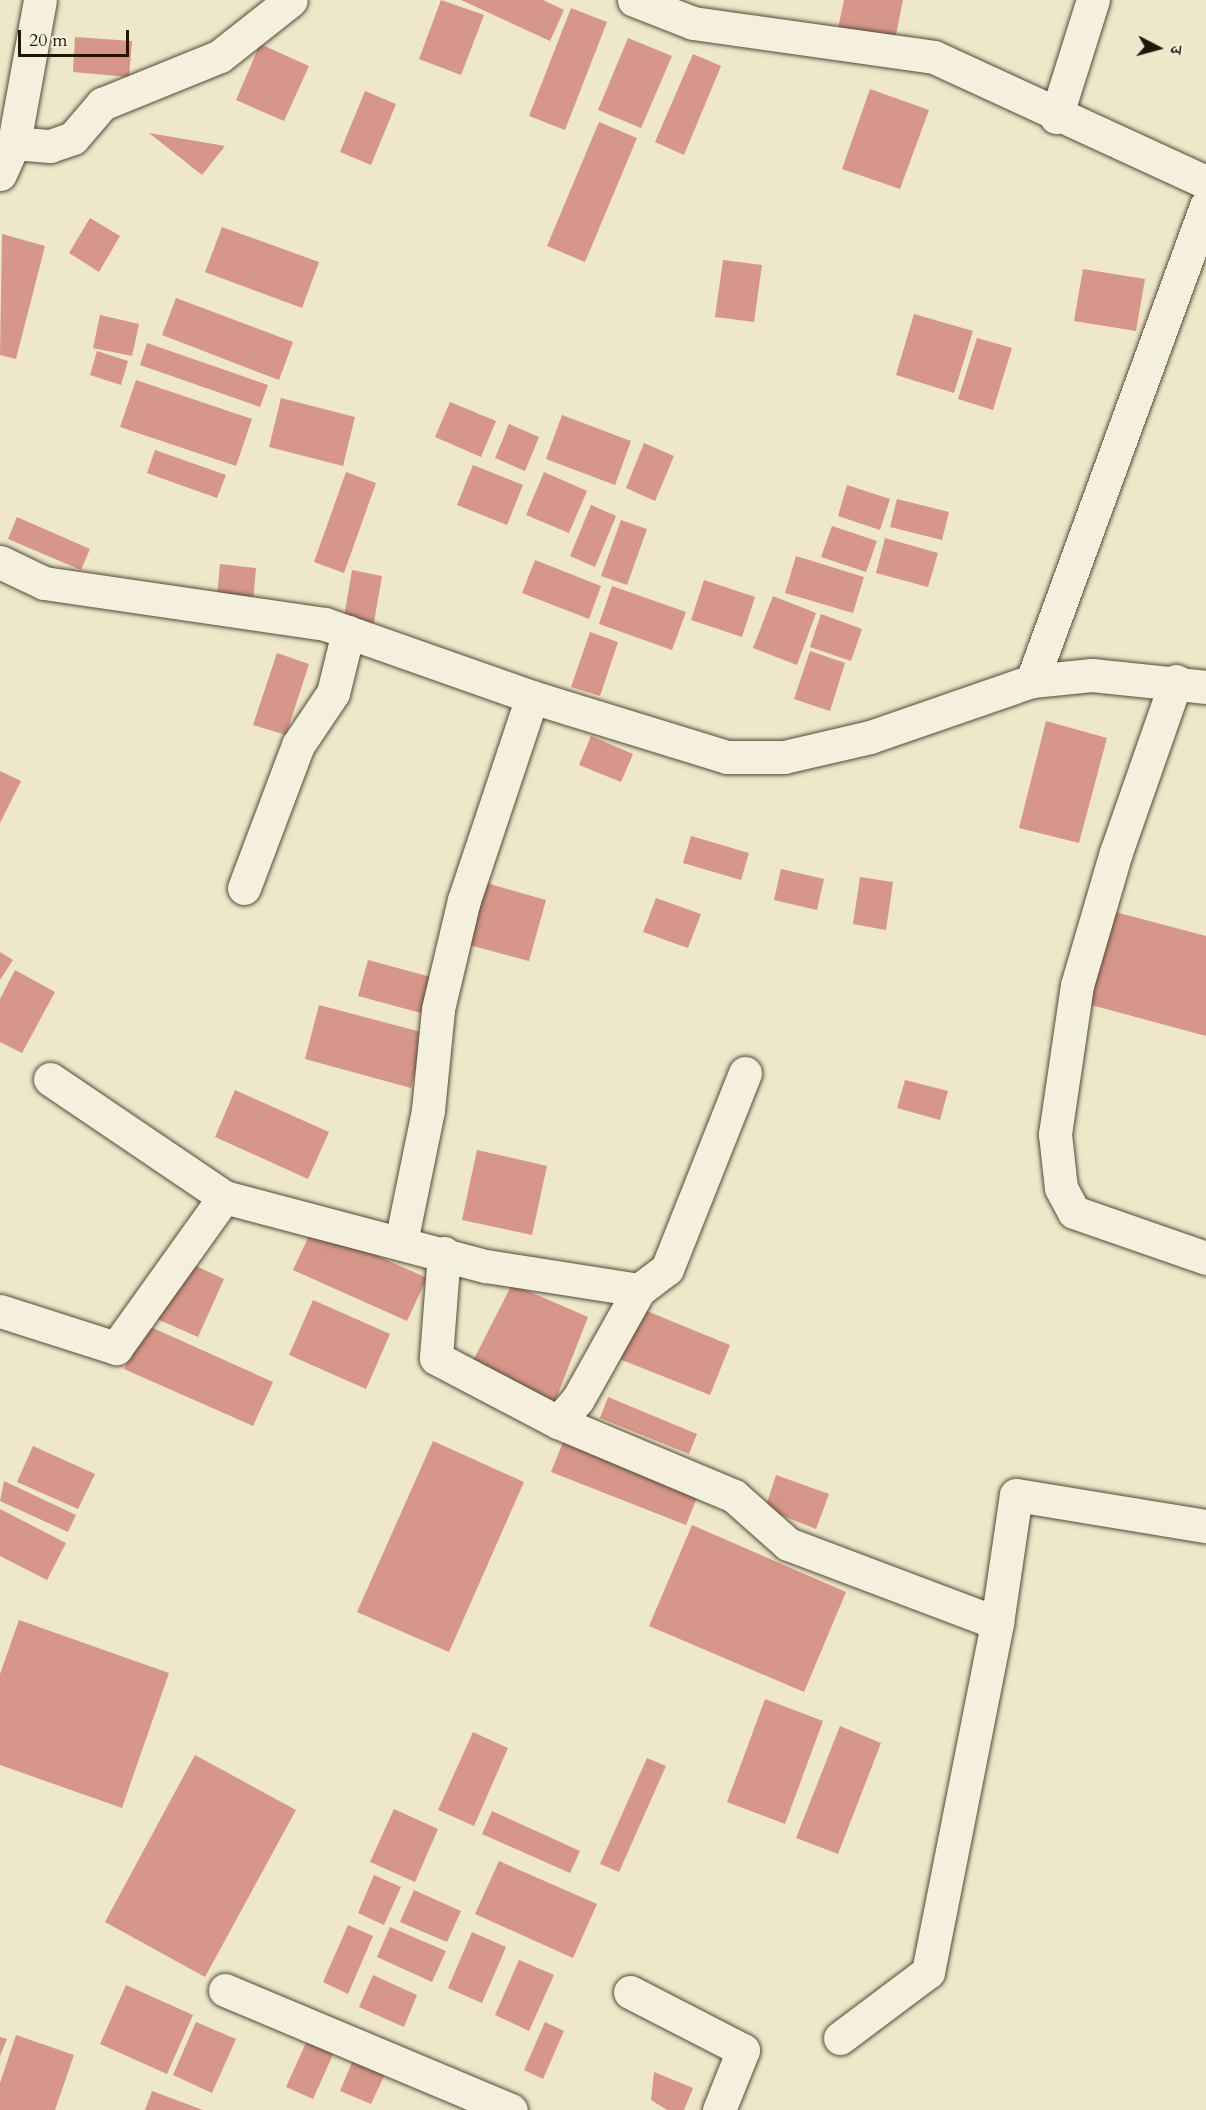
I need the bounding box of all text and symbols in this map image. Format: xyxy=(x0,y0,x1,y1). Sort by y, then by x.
scale bar xyxy=(21,18,132,56)
north arrow xyxy=(1128,18,1188,78)
text: 20 m xyxy=(29,28,68,53)
text: उ xyxy=(1165,45,1187,55)

